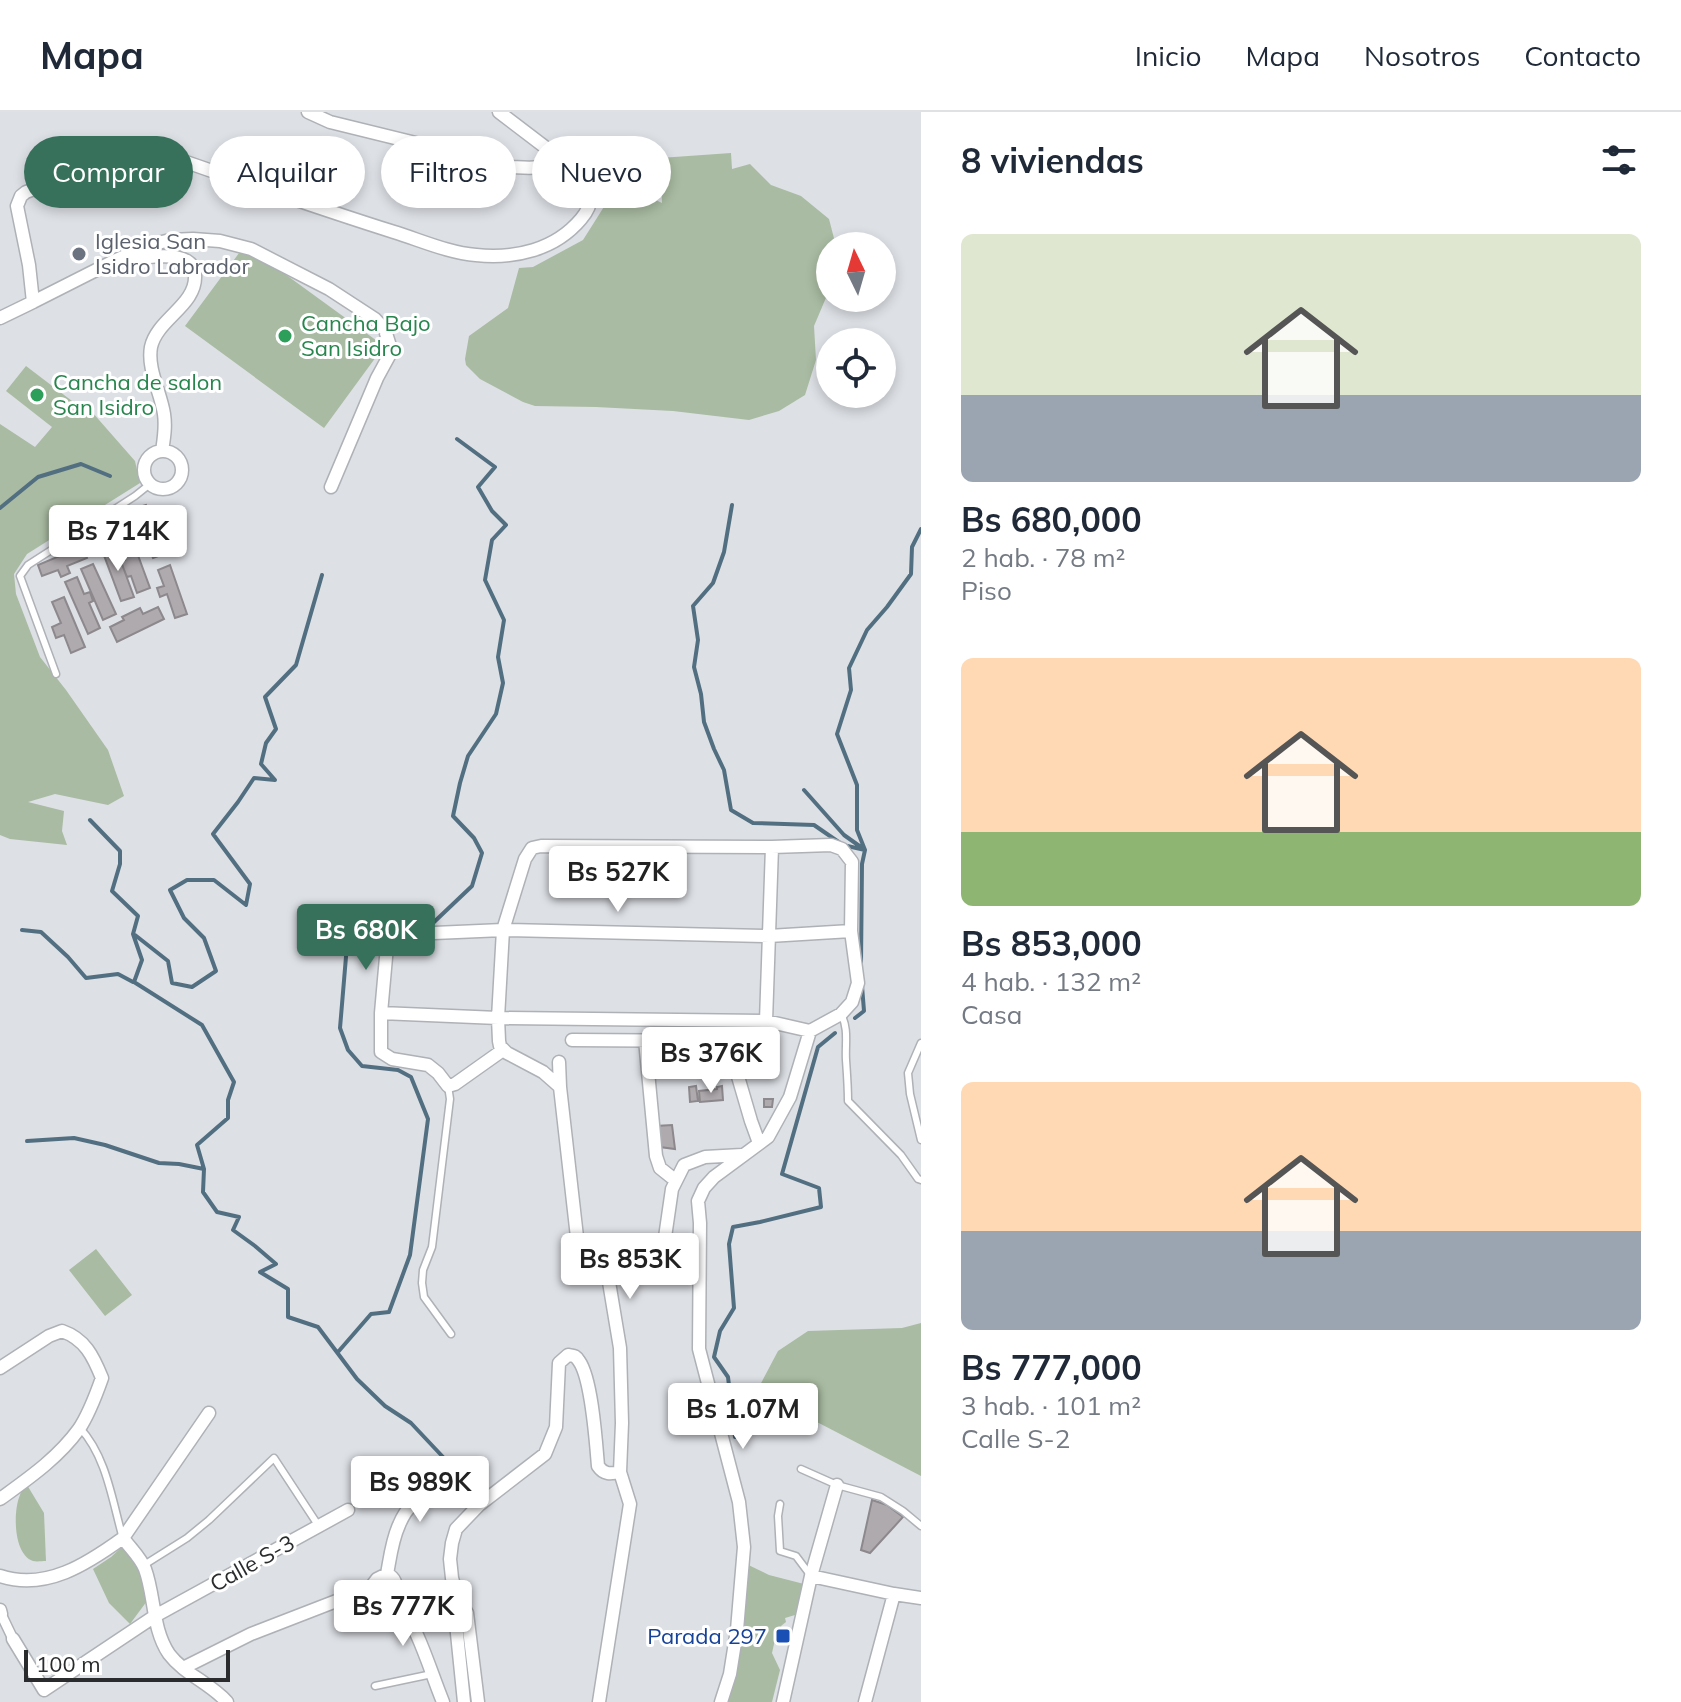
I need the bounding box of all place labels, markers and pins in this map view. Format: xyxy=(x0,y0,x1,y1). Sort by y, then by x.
place label: Iglesia San Isidro Labrador xyxy=(95,227,249,280)
marker: Iglesia San Isidro Labrador xyxy=(70,245,88,263)
place label: Cancha Bajo San Isidro xyxy=(301,309,430,362)
marker: Cancha Bajo San Isidro xyxy=(276,327,294,345)
place label: Cancha de salon San Isidro xyxy=(53,368,222,421)
marker: Cancha de salon San Isidro xyxy=(28,386,46,404)
pin: Bs 714K xyxy=(44,505,192,573)
pin: Bs 527K xyxy=(544,846,692,914)
pin: Bs 680K xyxy=(292,904,440,972)
pin: Bs 376K xyxy=(637,1027,785,1095)
pin: Bs 853K xyxy=(556,1233,704,1301)
pin: Bs 1.07M xyxy=(660,1383,826,1451)
pin: Bs 989K xyxy=(346,1456,494,1524)
pin: Bs 777K xyxy=(329,1580,477,1648)
place label: Parada 297 xyxy=(647,1622,767,1650)
marker: Parada 297 xyxy=(774,1627,792,1645)

